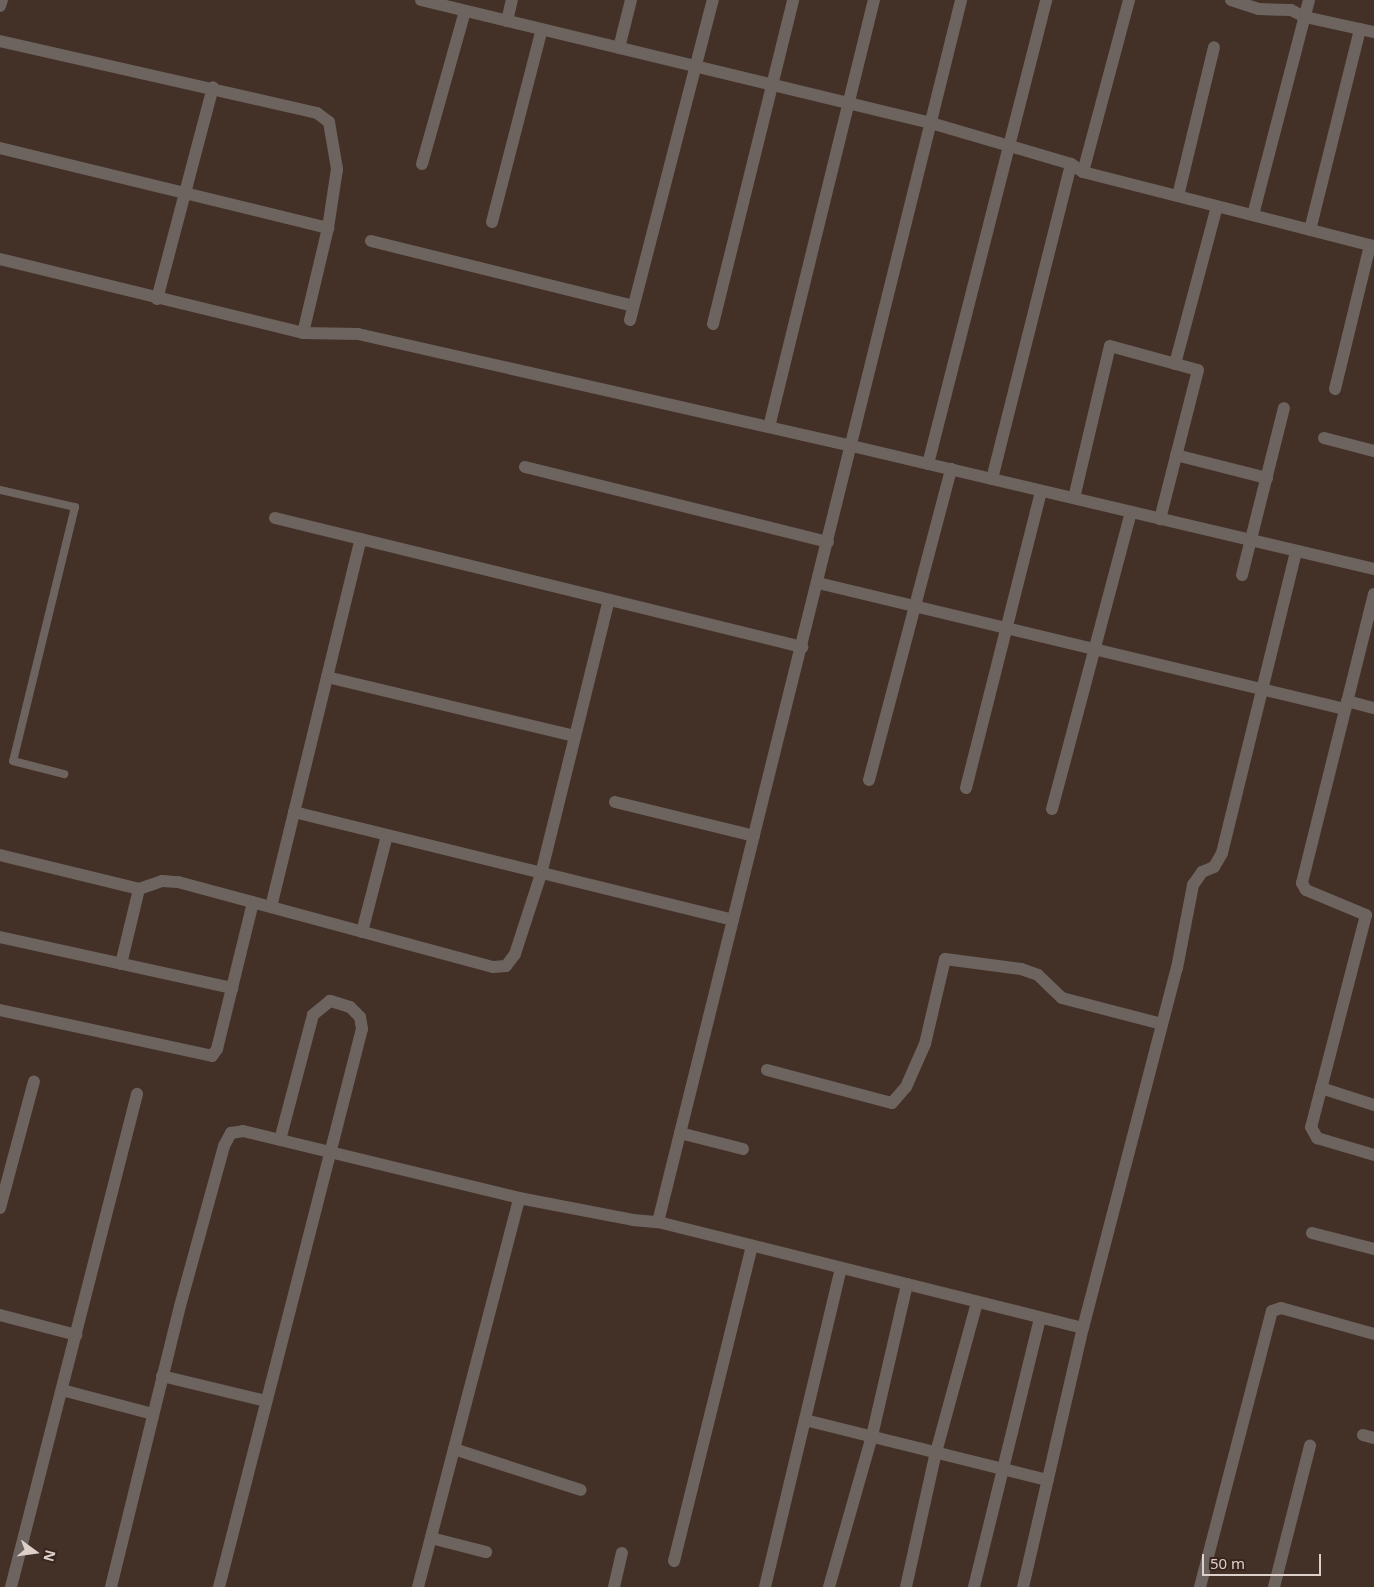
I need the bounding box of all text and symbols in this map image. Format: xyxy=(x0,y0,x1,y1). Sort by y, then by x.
north arrow xyxy=(10,1527,60,1577)
scale bar xyxy=(1204,1544,1323,1576)
text: N xyxy=(39,1548,61,1564)
text: 50 m xyxy=(1210,1553,1245,1573)

